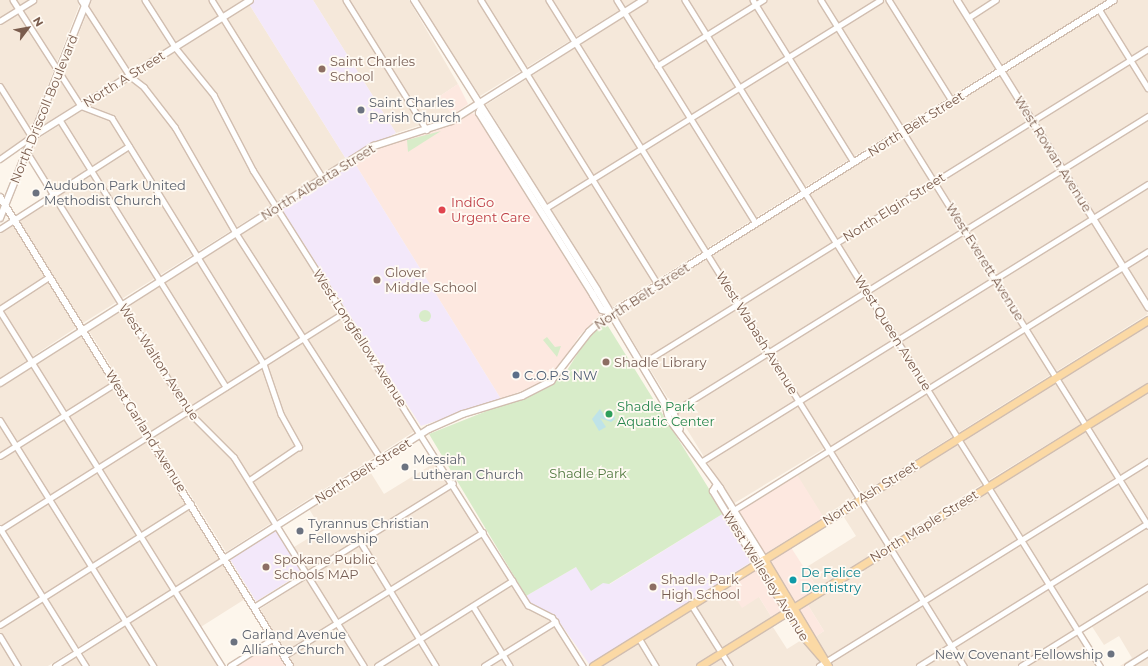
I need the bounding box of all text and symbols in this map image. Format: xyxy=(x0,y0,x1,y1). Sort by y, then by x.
north arrow xyxy=(8,8,48,48)
text: N xyxy=(30,14,46,29)
street label: North Driscoll Boulevard xyxy=(7,32,81,186)
street label: North A Street xyxy=(80,48,168,110)
place label: Saint Charles School xyxy=(330,54,415,85)
marker: Saint Charles School xyxy=(317,64,327,74)
street label: North Belt Street xyxy=(865,88,967,160)
street label: West Rowan Avenue xyxy=(1011,93,1095,215)
place label: Saint Charles Parish Church xyxy=(369,95,461,126)
marker: Saint Charles Parish Church xyxy=(356,105,366,115)
street label: North Alberta Street xyxy=(258,140,378,224)
street label: North Elgin Street xyxy=(840,169,948,245)
place label: Audubon Park United Methodist Church xyxy=(44,178,186,209)
marker: Audubon Park United Methodist Church xyxy=(31,188,41,198)
place label: IndiGo Urgent Care xyxy=(451,195,530,226)
street label: West Everett Avenue xyxy=(942,200,1028,324)
marker: IndiGo Urgent Care xyxy=(436,204,448,216)
street label: North Belt Street xyxy=(591,259,693,333)
place label: Glover Middle School xyxy=(385,265,477,296)
street label: West Longfellow Avenue xyxy=(310,266,410,410)
street label: West Wabash Avenue xyxy=(713,269,801,397)
street label: West Queen Avenue xyxy=(851,272,935,394)
marker: Glover Middle School xyxy=(372,275,382,285)
street label: West Walton Avenue xyxy=(115,301,203,423)
place label: Shadle Library xyxy=(614,354,707,370)
marker: Shadle Library xyxy=(601,357,611,367)
street label: West Garland Avenue xyxy=(102,367,190,495)
place label: C.O.P.S NW xyxy=(524,367,597,383)
marker: C.O.P.S NW xyxy=(511,370,521,380)
place label: Shadle Park Aquatic Center xyxy=(617,399,715,430)
marker: Shadle Park Aquatic Center xyxy=(604,409,614,419)
street label: North Belt Street xyxy=(312,435,414,507)
place label: Messiah Lutheran Church xyxy=(413,452,524,483)
street label: North Ash Street xyxy=(820,458,920,528)
marker: Messiah Lutheran Church xyxy=(400,462,410,472)
park label: Shadle Park xyxy=(549,465,627,481)
street label: North Maple Street xyxy=(867,486,981,566)
street label: West Wellesley Avenue xyxy=(720,508,812,644)
place label: Tyrannus Christian Fellowship xyxy=(308,516,429,547)
marker: Tyrannus Christian Fellowship xyxy=(295,526,305,536)
place label: Spokane Public Schools MAP xyxy=(274,552,376,583)
marker: Spokane Public Schools MAP xyxy=(261,562,271,572)
place label: De Felice Dentistry xyxy=(801,565,861,596)
place label: Shadle Park High School xyxy=(661,572,740,603)
marker: De Felice Dentistry xyxy=(788,575,798,585)
marker: Shadle Park High School xyxy=(648,582,658,592)
place label: Garland Avenue Alliance Church xyxy=(242,627,346,658)
marker: Garland Avenue Alliance Church xyxy=(229,637,239,647)
place label: New Covenant Fellowship xyxy=(935,646,1103,662)
marker: New Covenant Fellowship xyxy=(1106,649,1116,659)

